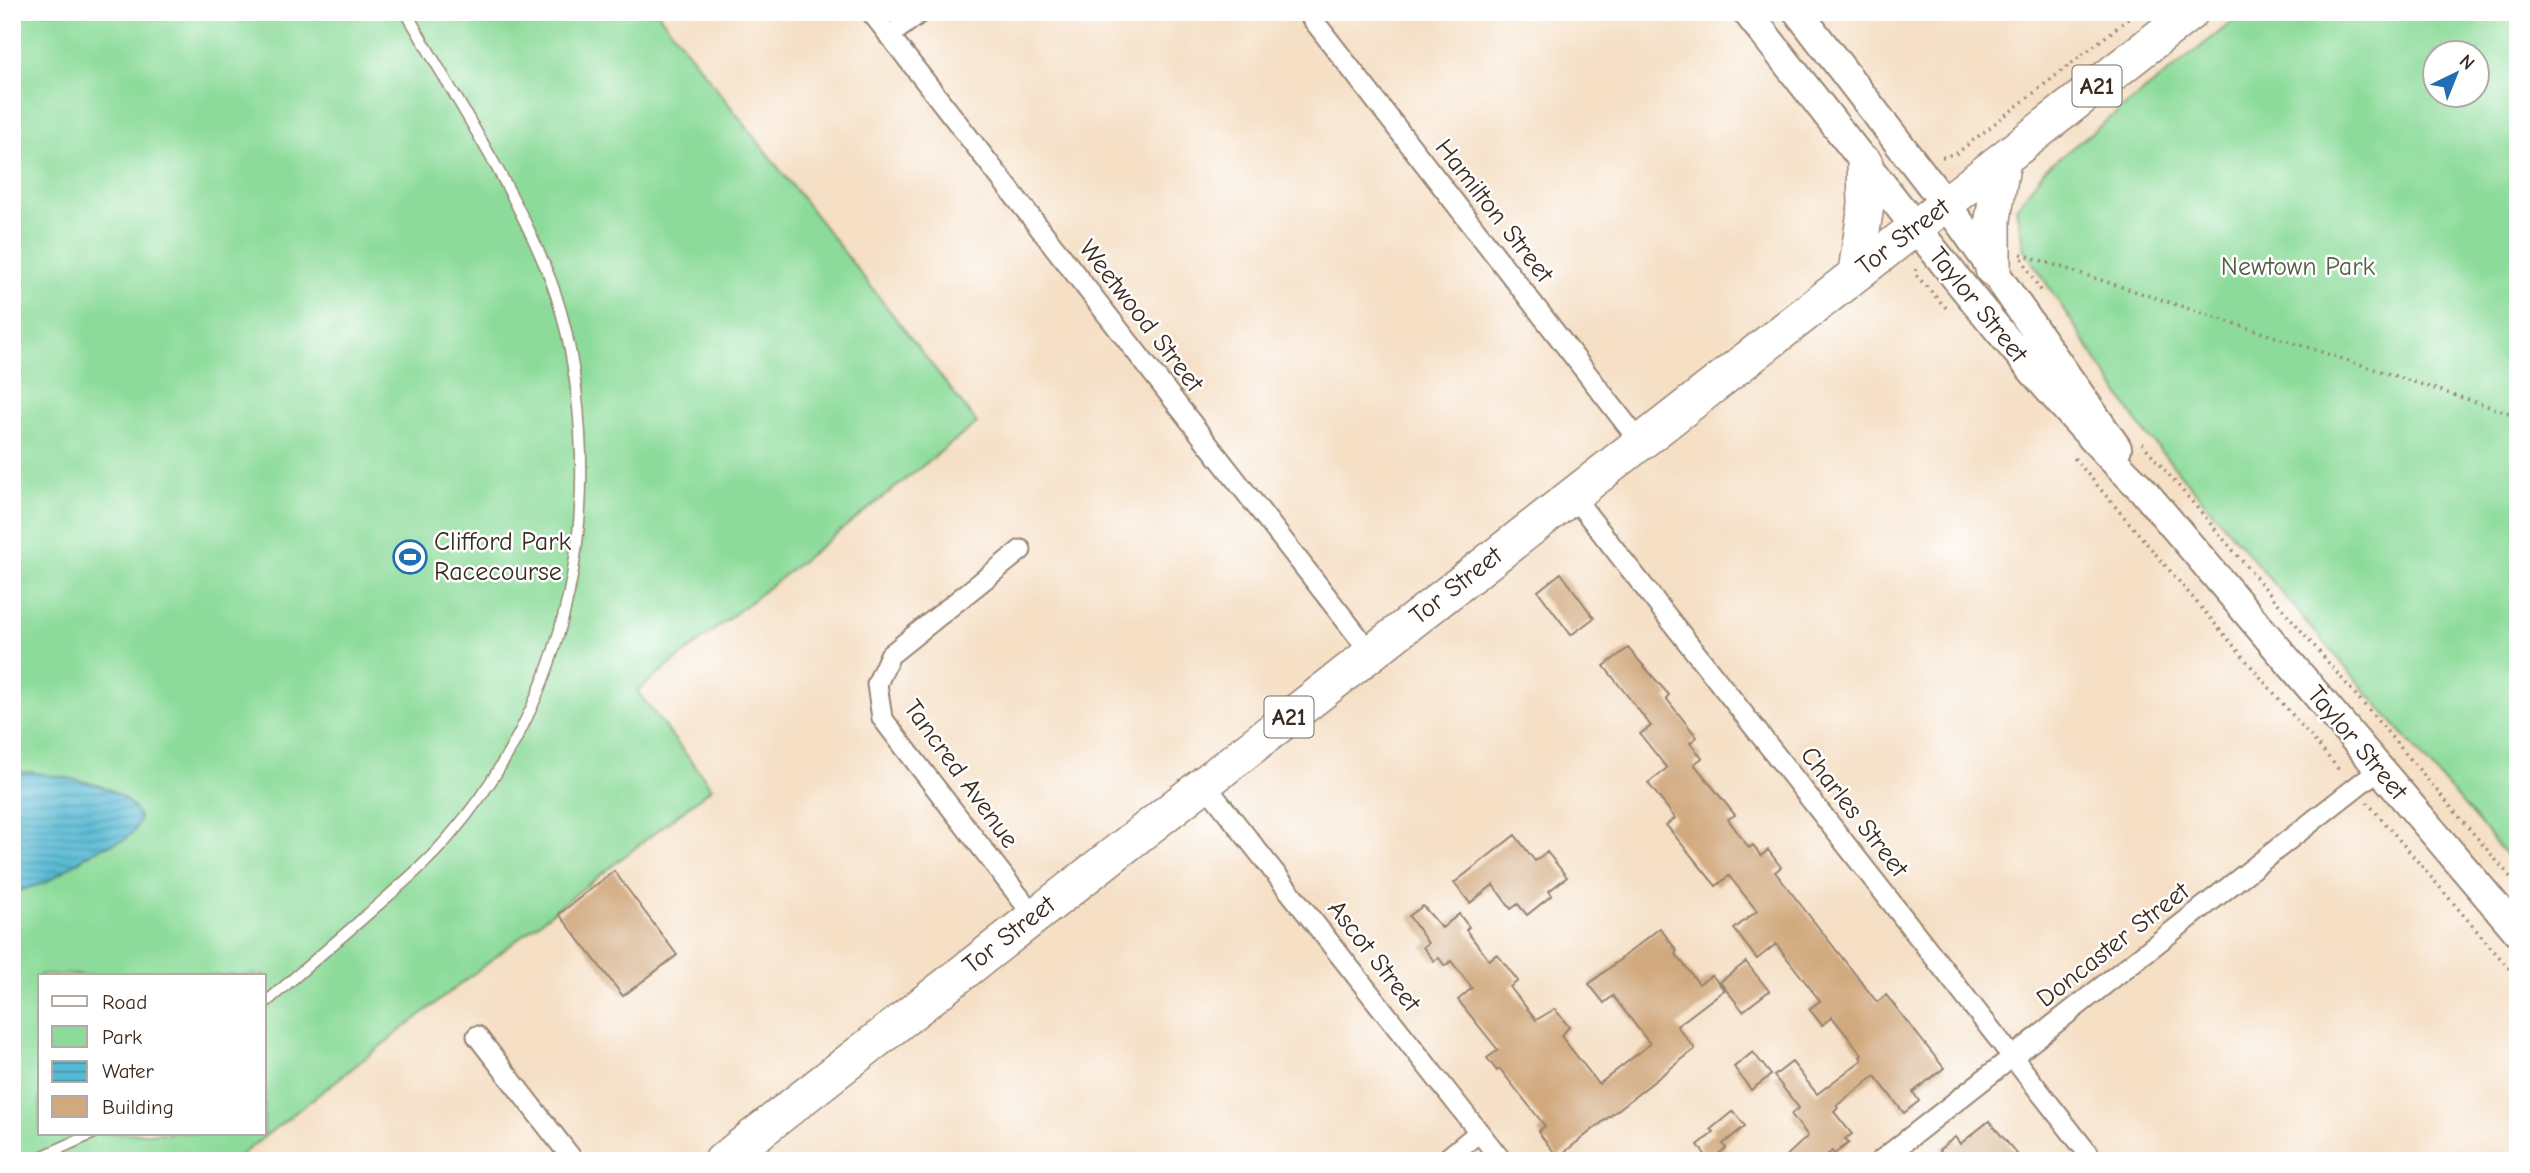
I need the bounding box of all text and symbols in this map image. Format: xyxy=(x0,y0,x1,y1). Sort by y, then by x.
north arrow xyxy=(2422,38,2492,108)
text: N xyxy=(2455,50,2479,75)
road number: A21 xyxy=(2072,66,2122,106)
street label: Hamilton Street xyxy=(1429,133,1560,290)
street label: Tor Street xyxy=(1850,191,1957,282)
street label: Weetwood Street xyxy=(1072,234,1211,399)
street label: Taylor Street xyxy=(1922,241,2035,370)
park label: Newtown Park xyxy=(2221,252,2376,282)
place label: Clifford Park Racecourse xyxy=(434,527,572,587)
sports icon: Clifford Park Racecourse xyxy=(391,538,429,576)
street label: Tor Street xyxy=(1404,540,1509,631)
street label: Taylor Street xyxy=(2301,680,2414,807)
street label: Tancred Avenue xyxy=(897,694,1025,854)
road number: A21 xyxy=(1264,696,1314,738)
street label: Charles Street xyxy=(1794,741,1915,884)
street label: Doncaster Street xyxy=(2031,875,2196,1014)
street label: Tor Street xyxy=(957,889,1062,980)
street label: Ascot Street xyxy=(1321,894,1428,1019)
legend xyxy=(38,974,266,1134)
text: Road xyxy=(102,990,147,1014)
text: Park xyxy=(102,1025,142,1049)
text: Water xyxy=(102,1059,155,1083)
text: Building xyxy=(102,1095,174,1119)

